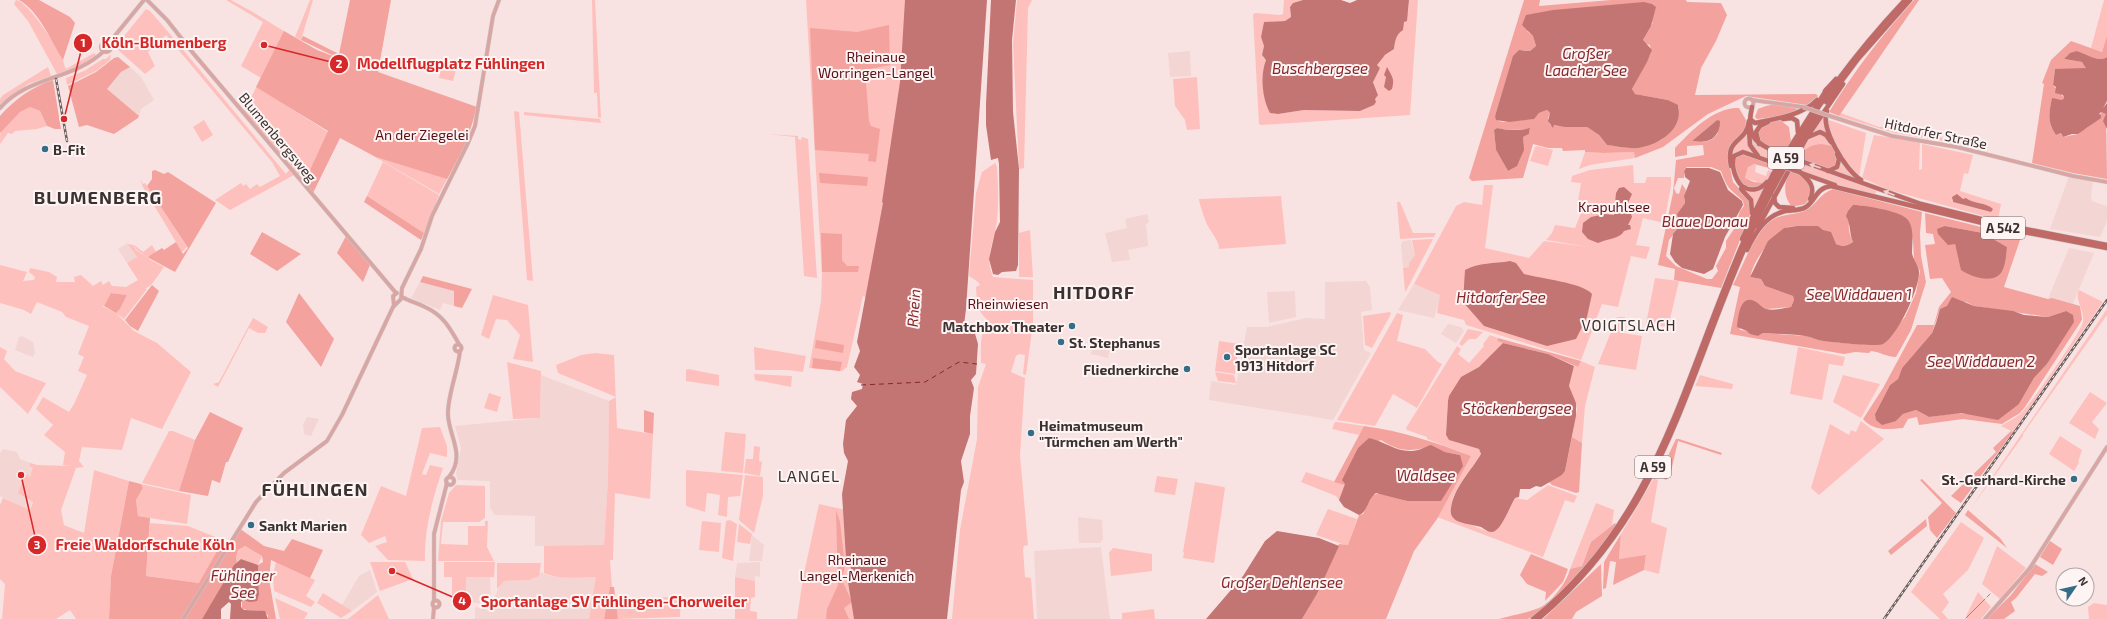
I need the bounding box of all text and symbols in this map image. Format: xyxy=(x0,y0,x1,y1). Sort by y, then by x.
callout: Köln-Blumenberg xyxy=(73,29,234,56)
text: Köln-Blumenberg xyxy=(102,33,227,51)
text: 1 xyxy=(80,35,86,49)
water label: Großer Laacher See xyxy=(1545,44,1627,79)
park label: Rheinaue Worringen-Langel xyxy=(818,48,935,81)
callout: Modellflugplatz Fühlingen xyxy=(329,50,553,77)
text: Modellflugplatz Fühlingen xyxy=(357,54,545,72)
text: 2 xyxy=(336,56,343,70)
water label: Buschbergsee xyxy=(1272,59,1368,77)
street label: Blumenbergsweg xyxy=(236,89,320,185)
street label: Hitdorfer Straße xyxy=(1883,114,1989,152)
park label: An der Ziegelei xyxy=(375,126,469,143)
place label: B-Fit xyxy=(53,141,85,158)
marker: B-Fit xyxy=(40,144,50,154)
road number: A 59 xyxy=(1768,147,1804,169)
one-way arrow xyxy=(1808,162,1820,168)
district label: BLUMENBERG xyxy=(34,186,162,208)
one-way arrow xyxy=(1882,189,1894,195)
park label: Krapuhlsee xyxy=(1578,198,1650,215)
water label: Blaue Donau xyxy=(1662,212,1748,230)
road number: A 542 xyxy=(1981,217,2025,239)
district label: HITDORF xyxy=(1053,281,1135,303)
water label: See Widdauen 1 xyxy=(1806,285,1912,303)
water label: Rhein xyxy=(903,288,923,328)
water label: Hitdorfer See xyxy=(1456,288,1546,306)
park label: Rheinwiesen xyxy=(967,295,1049,312)
district label: VOIGTSLACH xyxy=(1581,316,1677,334)
place label: Matchbox Theater xyxy=(943,318,1064,335)
marker: Matchbox Theater xyxy=(1067,321,1077,331)
place label: St. Stephanus xyxy=(1069,334,1160,351)
marker: St. Stephanus xyxy=(1056,337,1066,347)
place label: Sportanlage SC 1913 Hitdorf xyxy=(1235,341,1336,374)
marker: Sportanlage SC 1913 Hitdorf xyxy=(1222,352,1232,362)
water label: See Widdauen 2 xyxy=(1927,352,2035,370)
place label: Fliednerkirche xyxy=(1083,361,1179,378)
marker: Fliednerkirche xyxy=(1182,364,1192,374)
water label: Stöckenbergsee xyxy=(1463,399,1571,417)
place label: Heimatmuseum "Türmchen am Werth" xyxy=(1039,417,1183,450)
marker: Heimatmuseum "Türmchen am Werth" xyxy=(1026,428,1036,438)
road number: A 59 xyxy=(1635,456,1671,478)
district label: LANGEL xyxy=(778,466,840,485)
water label: Waldsee xyxy=(1396,466,1456,484)
place label: St.-Gerhard-Kirche xyxy=(1941,471,2066,488)
marker: St.-Gerhard-Kirche xyxy=(2069,474,2079,484)
district label: FÜHLINGEN xyxy=(262,478,368,500)
place label: Sankt Marien xyxy=(259,517,347,534)
marker: Sankt Marien xyxy=(246,520,256,530)
callout: Freie Waldorfschule Köln xyxy=(27,531,242,558)
text: Freie Waldorfschule Köln xyxy=(56,535,235,553)
text: 3 xyxy=(34,537,41,551)
park label: Rheinaue Langel-Merkenich xyxy=(800,551,914,584)
water label: Fühlinger See xyxy=(211,566,276,601)
north arrow xyxy=(2055,567,2095,607)
water label: Großer Dehlensee xyxy=(1221,573,1343,591)
text: N xyxy=(2076,574,2091,588)
callout: Sportanlage SV Fühlingen-Chorweiler xyxy=(452,588,755,615)
text: Sportanlage SV Fühlingen-Chorweiler xyxy=(481,592,748,610)
text: 4 xyxy=(458,593,466,607)

